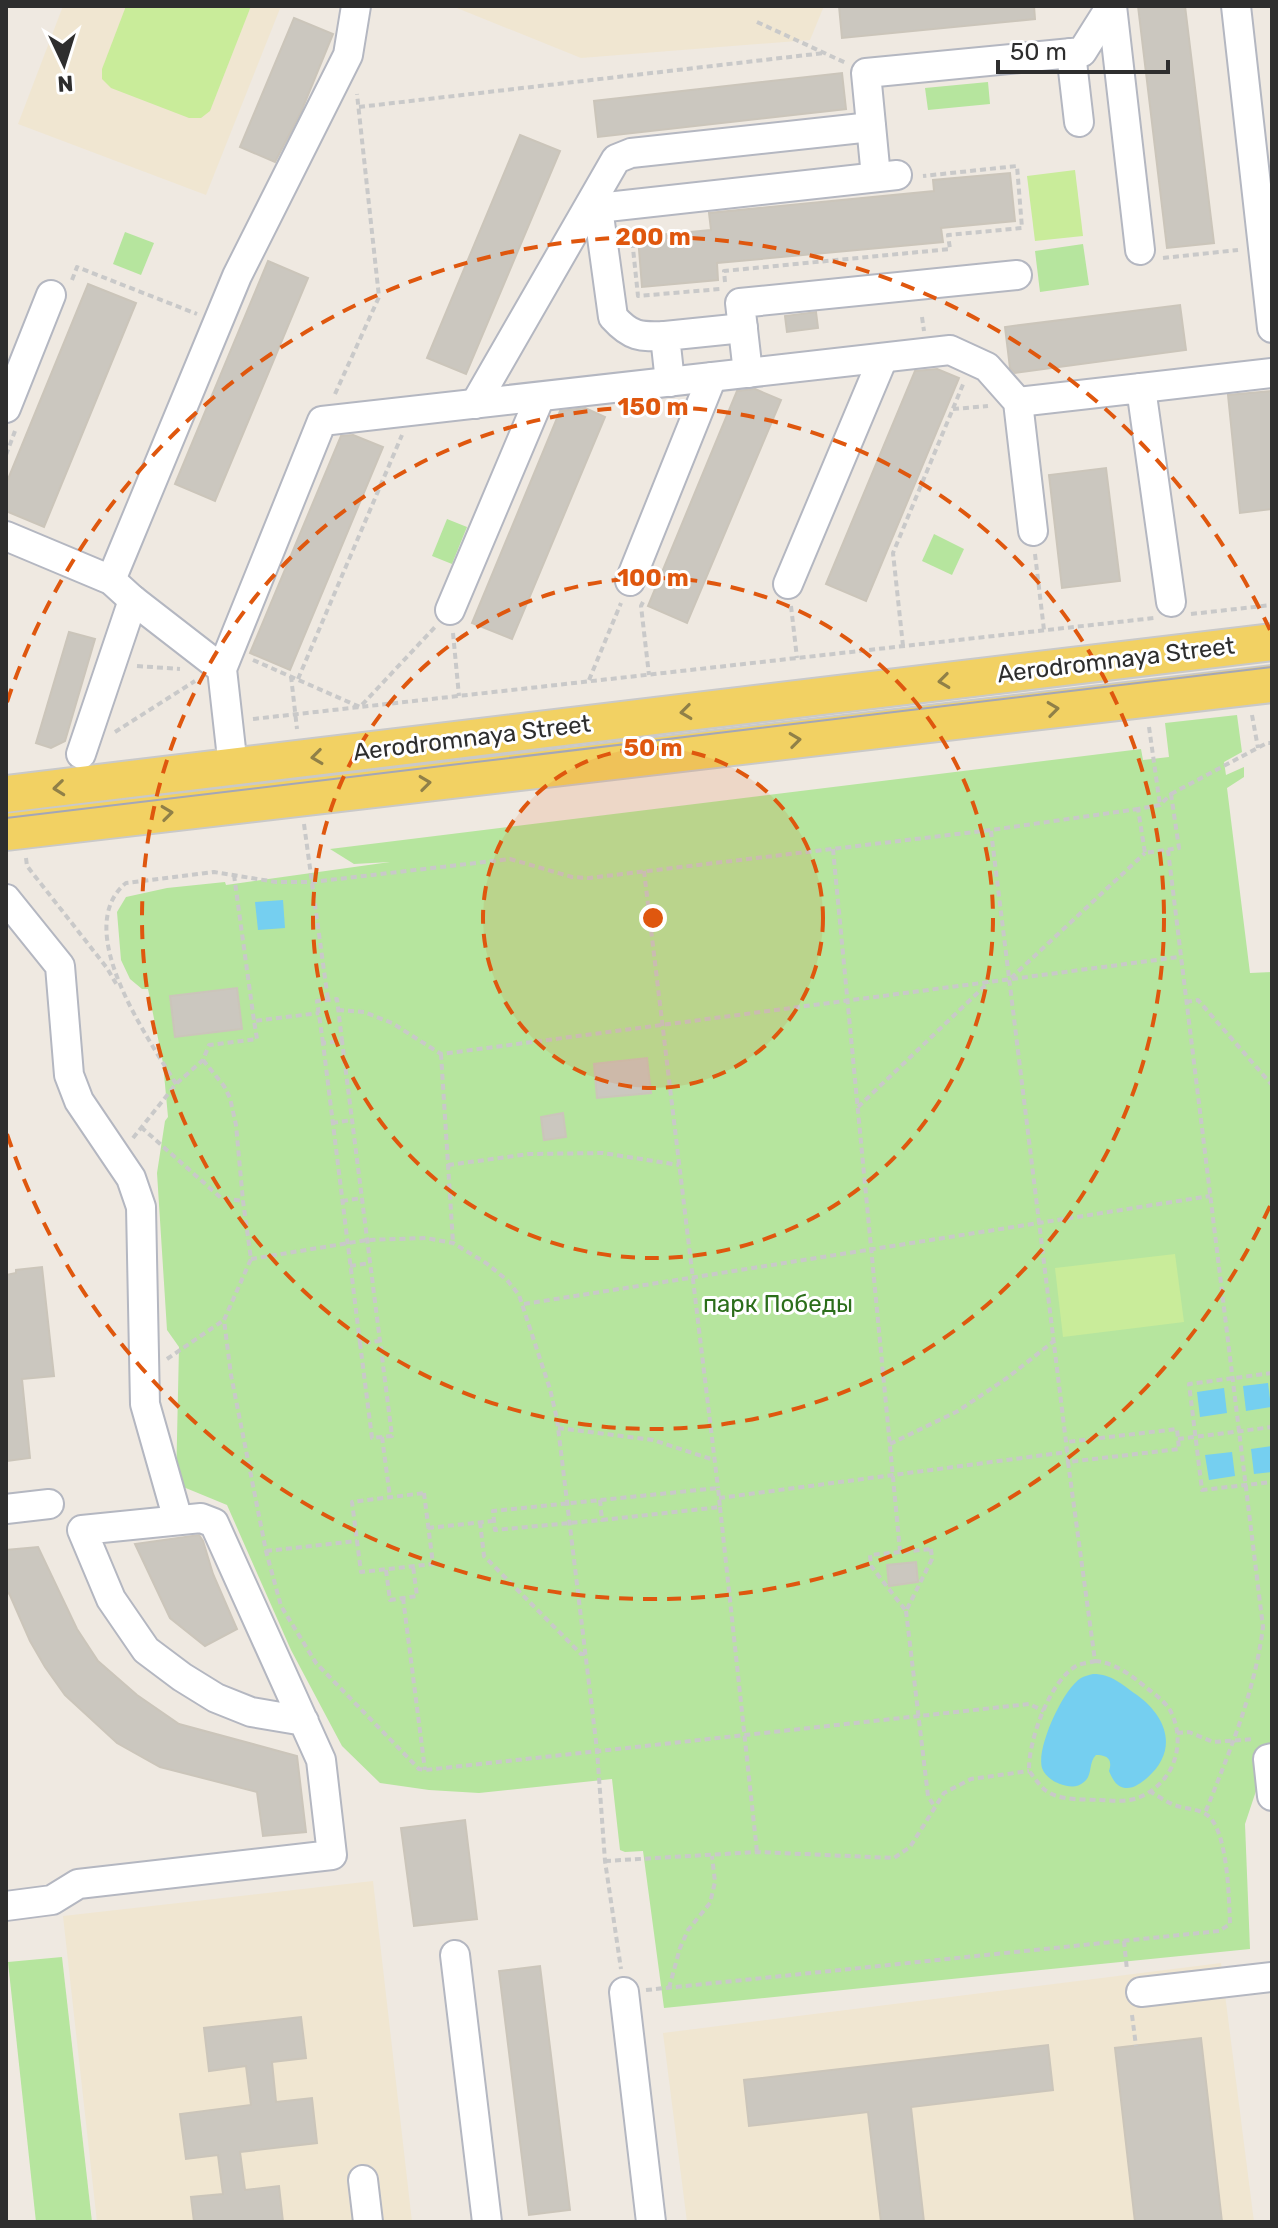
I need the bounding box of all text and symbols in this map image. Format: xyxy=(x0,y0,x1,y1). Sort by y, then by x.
north arrow xyxy=(24,24,104,104)
scale bar xyxy=(998,24,1168,74)
text: 50 m xyxy=(1010,38,1067,66)
text: N xyxy=(57,69,74,97)
text: 200 m xyxy=(615,223,691,251)
text: 150 m xyxy=(618,393,688,421)
text: 100 m xyxy=(617,564,689,592)
street label: Aerodromnaya Street xyxy=(996,632,1236,688)
one-way arrow xyxy=(937,673,950,690)
one-way arrow xyxy=(1047,701,1060,718)
one-way arrow xyxy=(679,704,692,721)
street label: Aerodromnaya Street xyxy=(352,710,592,766)
one-way arrow xyxy=(788,731,801,748)
text: 50 m xyxy=(624,734,682,762)
one-way arrow xyxy=(310,748,324,765)
one-way arrow xyxy=(419,774,432,791)
one-way arrow xyxy=(52,779,65,796)
one-way arrow xyxy=(160,805,174,822)
centre of rings xyxy=(639,904,667,932)
park label: парк Победы xyxy=(703,1290,853,1318)

